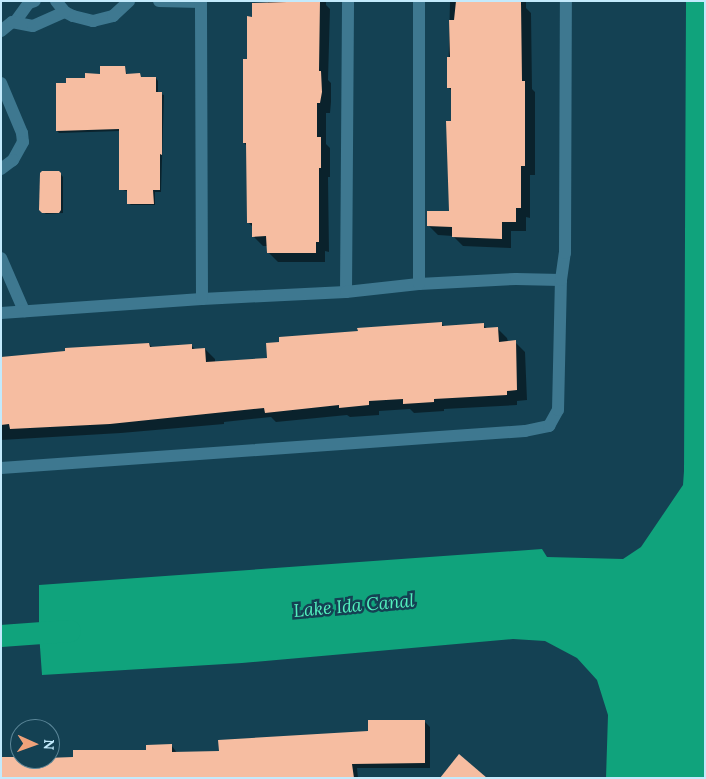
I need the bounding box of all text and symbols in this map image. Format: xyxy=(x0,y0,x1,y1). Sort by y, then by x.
water label: Lake Ida Canal xyxy=(293,590,415,622)
north arrow xyxy=(10,719,60,769)
text: N xyxy=(40,739,58,750)

